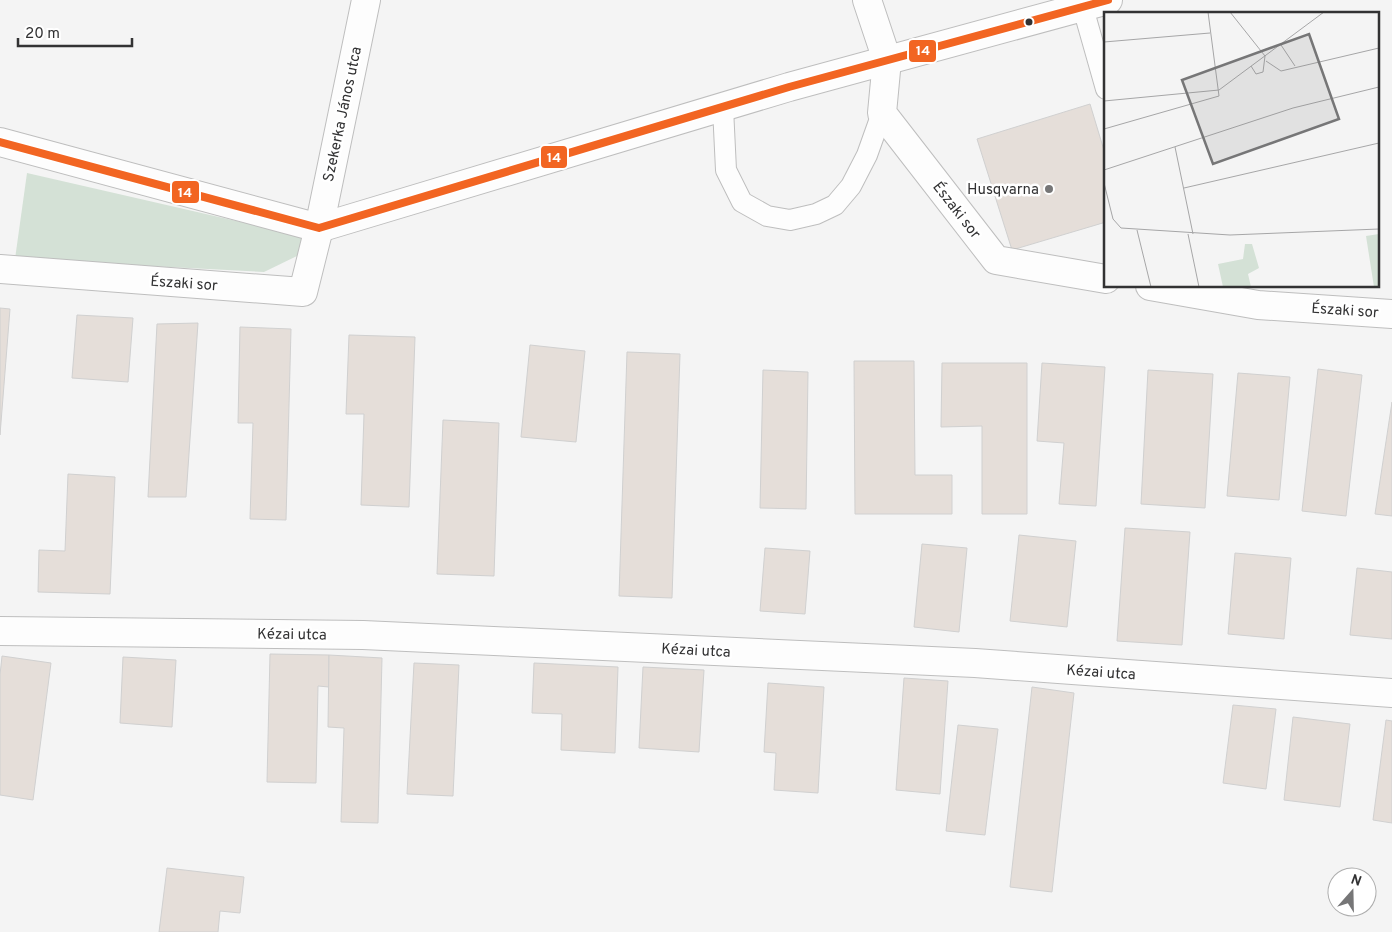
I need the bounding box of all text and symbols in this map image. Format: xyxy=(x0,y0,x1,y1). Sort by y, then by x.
inset map xyxy=(1104,12,1380,288)
scale bar xyxy=(18,15,131,47)
unlabelled marker xyxy=(1024,17,1034,27)
text: 20 m xyxy=(25,25,60,44)
line badge: 14 xyxy=(908,39,937,63)
text: 14 xyxy=(916,43,930,60)
street label: Szekerka János utca xyxy=(320,45,367,184)
line badge: 14 xyxy=(540,145,568,169)
text: 14 xyxy=(547,150,561,167)
street label: Északi sor xyxy=(928,178,985,243)
line badge: 14 xyxy=(171,180,200,204)
place label: Husqvarna xyxy=(967,181,1039,200)
marker: Husqvarna xyxy=(1043,183,1055,195)
text: 14 xyxy=(178,185,192,202)
street label: Északi sor xyxy=(150,272,218,296)
street label: Északi sor xyxy=(1311,299,1379,323)
street label: Kézai utca xyxy=(257,625,327,646)
street label: Kézai utca xyxy=(661,640,731,663)
street label: Kézai utca xyxy=(1066,662,1136,685)
north arrow xyxy=(1327,867,1377,917)
text: N xyxy=(1348,871,1364,891)

